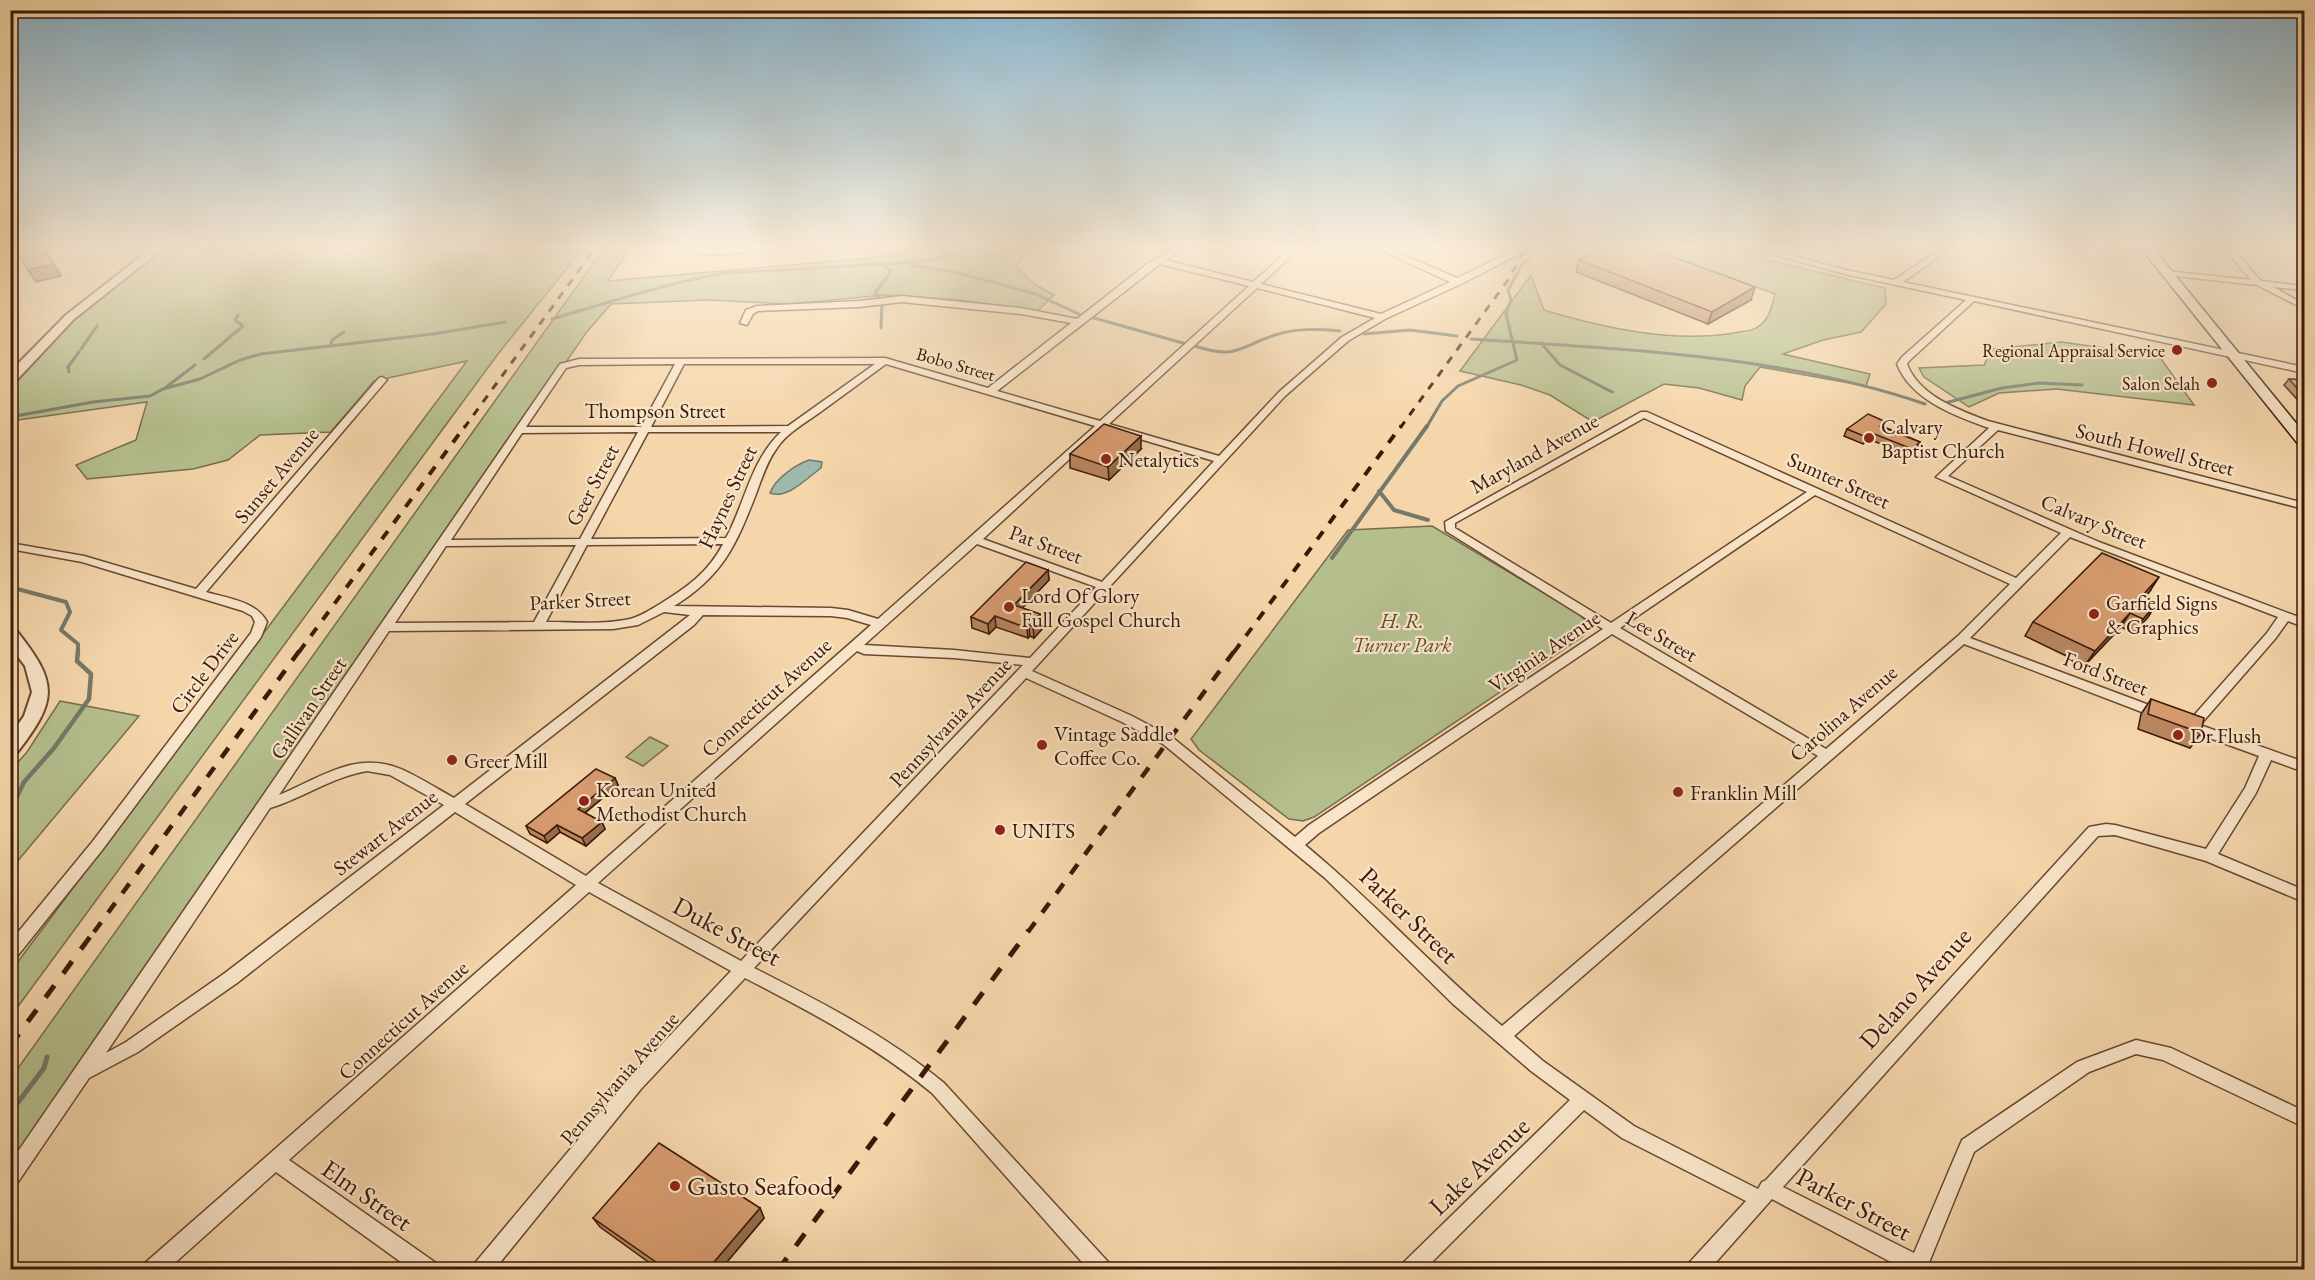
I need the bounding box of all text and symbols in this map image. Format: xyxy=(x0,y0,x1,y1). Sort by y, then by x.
place label: Regional Appraisal Service xyxy=(1982,339,2165,362)
street label: Bobo Street xyxy=(914,342,998,386)
marker: Regional Appraisal Service xyxy=(2170,343,2184,357)
place label: Salon Selah xyxy=(2122,372,2200,395)
marker: Salon Selah xyxy=(2205,376,2219,390)
street label: Thompson Street xyxy=(584,397,726,424)
street label: Maryland Avenue xyxy=(1465,407,1603,499)
place label: Calvary Baptist Church xyxy=(1881,413,2005,464)
street label: South Howell Street xyxy=(2073,416,2237,482)
street label: Sunset Avenue xyxy=(228,421,324,529)
marker: Calvary Baptist Church xyxy=(1862,431,1876,445)
street label: Geer Street xyxy=(559,439,625,531)
street label: Haynes Street xyxy=(691,441,763,553)
street label: Sumter Street xyxy=(1784,445,1895,515)
place label: Netalytics xyxy=(1118,446,1199,473)
marker: Netalytics xyxy=(1099,452,1113,466)
street label: Calvary Street xyxy=(2037,487,2151,555)
street label: Pat Street xyxy=(1006,518,1087,570)
place label: Lord Of Glory Full Gospel Church xyxy=(1021,582,1181,633)
street label: Parker Street xyxy=(529,584,632,616)
place label: Garfield Signs & Graphics xyxy=(2106,589,2218,640)
marker: Lord Of Glory Full Gospel Church xyxy=(1002,600,1016,614)
street label: Virginia Avenue xyxy=(1483,604,1605,698)
street label: Lee Street xyxy=(1621,604,1703,668)
park label: H. R. Turner Park xyxy=(1352,607,1452,658)
marker: Garfield Signs & Graphics xyxy=(2087,607,2101,621)
street label: Circle Drive xyxy=(164,625,244,719)
street label: Connecticut Avenue xyxy=(695,631,837,763)
street label: Ford Street xyxy=(2060,645,2153,702)
street label: Gallivan Street xyxy=(264,651,352,764)
street label: Pennsylvania Avenue xyxy=(883,651,1017,793)
street label: Carolina Avenue xyxy=(1783,659,1903,767)
place label: Vintage Saddle Coffee Co. xyxy=(1054,720,1173,771)
place label: Dr Flush xyxy=(2190,722,2262,749)
marker: Dr Flush xyxy=(2171,728,2185,742)
marker: Vintage Saddle Coffee Co. xyxy=(1035,738,1049,752)
place label: Greer Mill xyxy=(464,747,548,774)
marker: Greer Mill xyxy=(445,753,459,767)
place label: Korean United Methodist Church xyxy=(596,776,747,827)
place label: Franklin Mill xyxy=(1690,779,1797,806)
street label: Stewart Avenue xyxy=(327,783,443,881)
marker: Franklin Mill xyxy=(1671,785,1685,799)
marker: Korean United Methodist Church xyxy=(577,794,591,808)
place label: UNITS xyxy=(1012,817,1075,844)
marker: UNITS xyxy=(993,823,1007,837)
street label: Parker Street xyxy=(1352,859,1466,971)
street label: Duke Street xyxy=(667,888,787,974)
street label: Delano Avenue xyxy=(1851,920,1979,1056)
street label: Connecticut Avenue xyxy=(332,954,474,1086)
street label: Pennsylvania Avenue xyxy=(554,1006,684,1150)
street label: Lake Avenue xyxy=(1421,1109,1537,1223)
street label: Elm Street xyxy=(315,1151,419,1239)
street label: Parker Street xyxy=(1791,1160,1917,1248)
place label: Gusto Seafood xyxy=(687,1169,834,1203)
marker: Gusto Seafood xyxy=(668,1179,682,1193)

